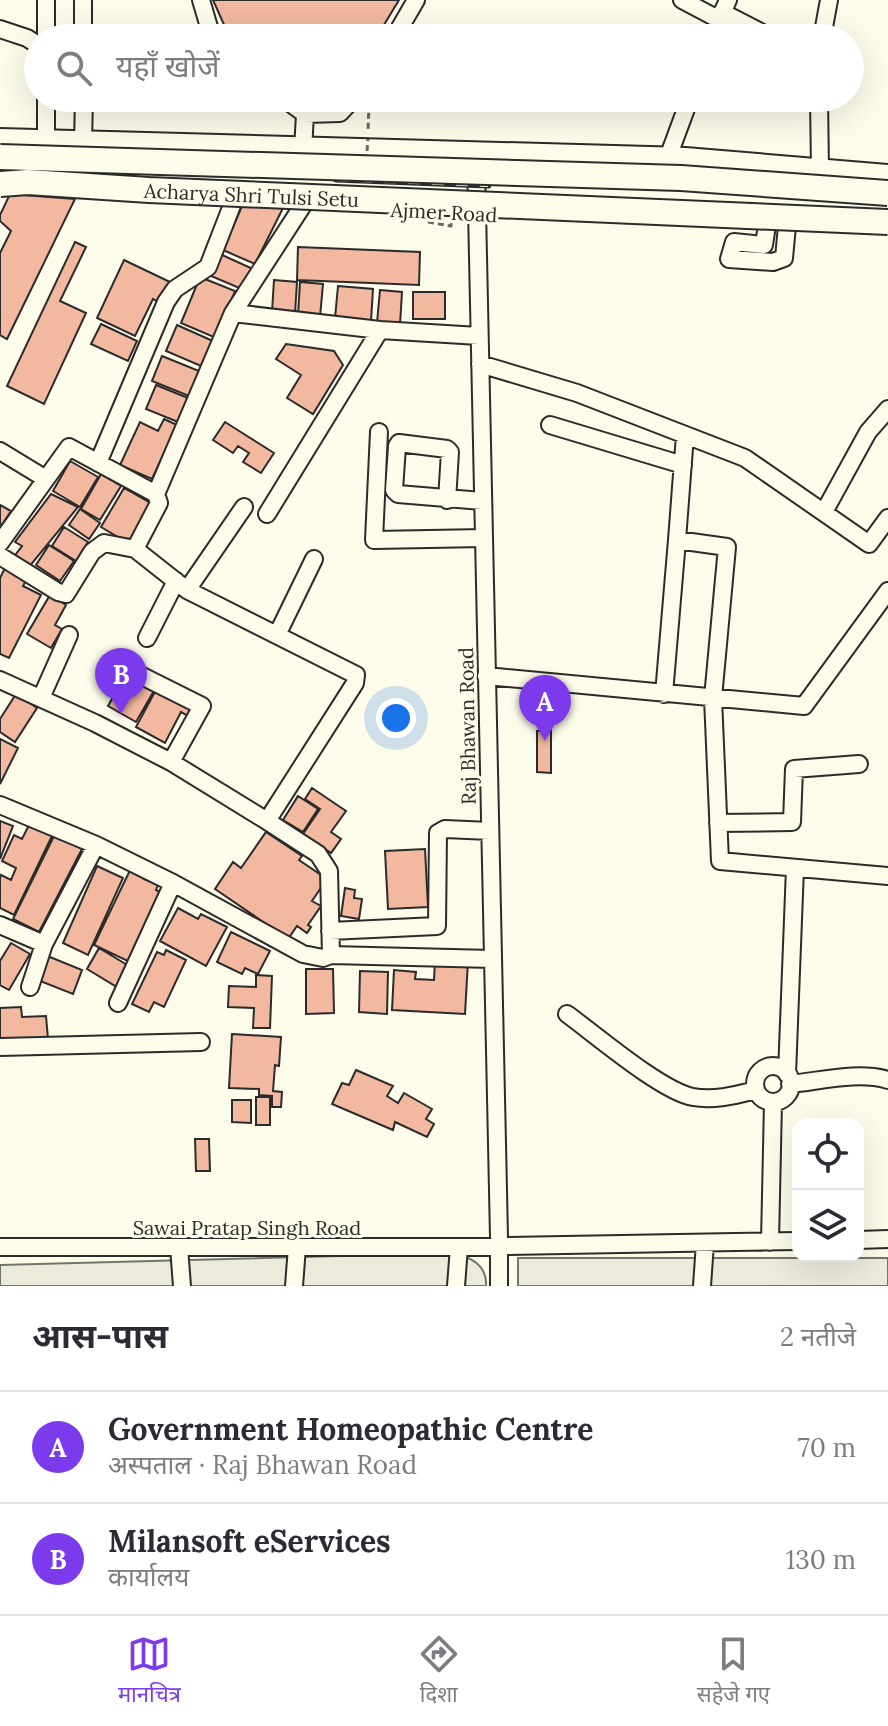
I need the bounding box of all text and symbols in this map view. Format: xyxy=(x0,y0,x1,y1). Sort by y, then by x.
search box xyxy=(24,24,864,112)
icon: search xyxy=(52,46,96,90)
text: यहाँ खोजें xyxy=(116,47,220,85)
street label: Acharya Shri Tulsi Setu xyxy=(142,177,360,212)
street label: Ajmer Road xyxy=(389,197,498,227)
street label: Raj Bhawan Road xyxy=(453,647,481,805)
pin: B xyxy=(95,648,147,714)
pin: A xyxy=(519,675,571,741)
your location xyxy=(376,698,416,738)
map controls xyxy=(792,1118,864,1262)
button: locate xyxy=(792,1118,864,1190)
button: layers xyxy=(792,1190,864,1262)
street label: Sawai Pratap Singh Road xyxy=(133,1215,361,1240)
text: आस-पास xyxy=(32,1314,168,1357)
text: 2 नतीजे xyxy=(780,1320,856,1353)
text: Government Homeopathic Centre xyxy=(108,1410,593,1448)
text: A xyxy=(49,1431,67,1464)
text: 70 m xyxy=(798,1431,856,1464)
text: अस्पताल · Raj Bhawan Road xyxy=(108,1448,417,1481)
text: Milansoft eServices xyxy=(108,1522,391,1560)
text: B xyxy=(49,1543,67,1576)
text: 130 m xyxy=(786,1543,856,1576)
text: कार्यालय xyxy=(108,1560,189,1593)
tab: मानचित्र xyxy=(118,1632,181,1711)
tab: दिशा xyxy=(417,1632,461,1711)
tab: सहेजे गए xyxy=(697,1632,770,1711)

